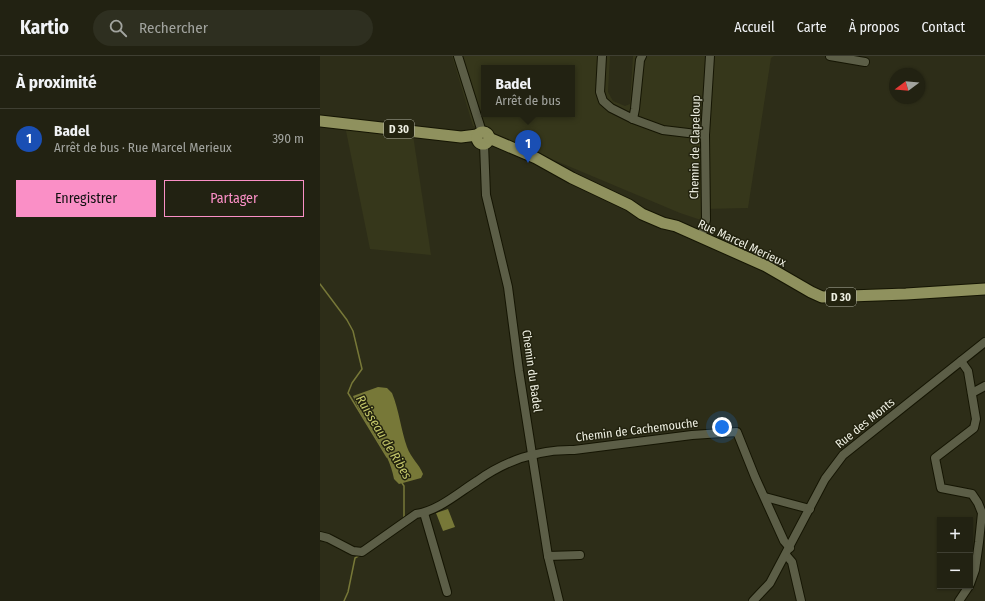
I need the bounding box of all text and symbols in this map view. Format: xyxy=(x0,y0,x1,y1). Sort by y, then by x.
search box xyxy=(93,10,373,46)
text: Kartio xyxy=(20,16,69,39)
icon: search xyxy=(107,17,129,39)
text: Rechercher xyxy=(139,19,208,37)
text: Accueil xyxy=(734,19,775,36)
text: Carte xyxy=(797,19,827,36)
text: À propos xyxy=(849,19,900,36)
text: Contact xyxy=(922,19,965,36)
popup xyxy=(481,65,575,117)
north arrow xyxy=(889,68,925,104)
text: À proximité xyxy=(16,72,97,93)
text: Badel xyxy=(496,75,531,93)
text: Arrêt de bus xyxy=(496,93,561,108)
street label: Chemin de Clapeloup xyxy=(687,95,703,199)
road number: D 30 xyxy=(384,120,414,138)
text: Badel xyxy=(54,122,90,140)
pin: 1 xyxy=(515,130,541,163)
text: 1 xyxy=(26,131,32,146)
text: 390 m xyxy=(272,131,304,146)
text: Arrêt de bus · Rue Marcel Merieux xyxy=(54,140,232,155)
button: Enregistrer xyxy=(16,180,156,217)
button: Partager xyxy=(164,180,304,217)
street label: Rue Marcel Merieux xyxy=(696,216,789,270)
road number: D 30 xyxy=(826,288,856,306)
street label: Chemin du Badel xyxy=(519,329,545,413)
water label: Ruisseau de Ribes xyxy=(353,392,415,482)
street label: Rue des Monts xyxy=(833,395,897,451)
street label: Chemin de Cachemouche xyxy=(575,416,699,444)
your location xyxy=(712,417,732,437)
map controls xyxy=(937,517,973,589)
button: + xyxy=(937,517,973,553)
button: − xyxy=(937,553,973,589)

